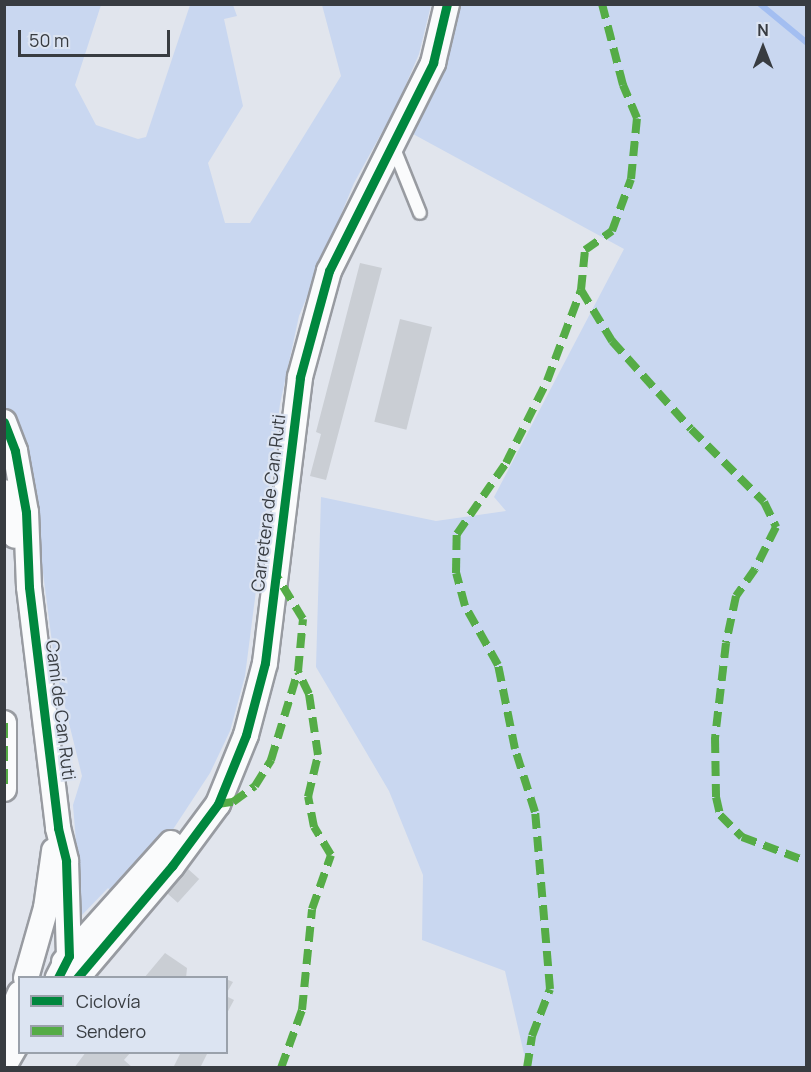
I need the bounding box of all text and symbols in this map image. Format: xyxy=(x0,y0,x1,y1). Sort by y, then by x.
scale bar xyxy=(21,18,172,56)
north arrow xyxy=(733,18,793,78)
text: N xyxy=(757,19,769,41)
text: 50 m xyxy=(29,28,69,52)
street label: Carretera de Can Ruti xyxy=(246,413,290,593)
street label: Camí de Can Ruti xyxy=(42,639,80,781)
legend xyxy=(18,976,228,1054)
text: Ciclovía xyxy=(76,989,141,1013)
text: Sendero xyxy=(76,1019,146,1043)

